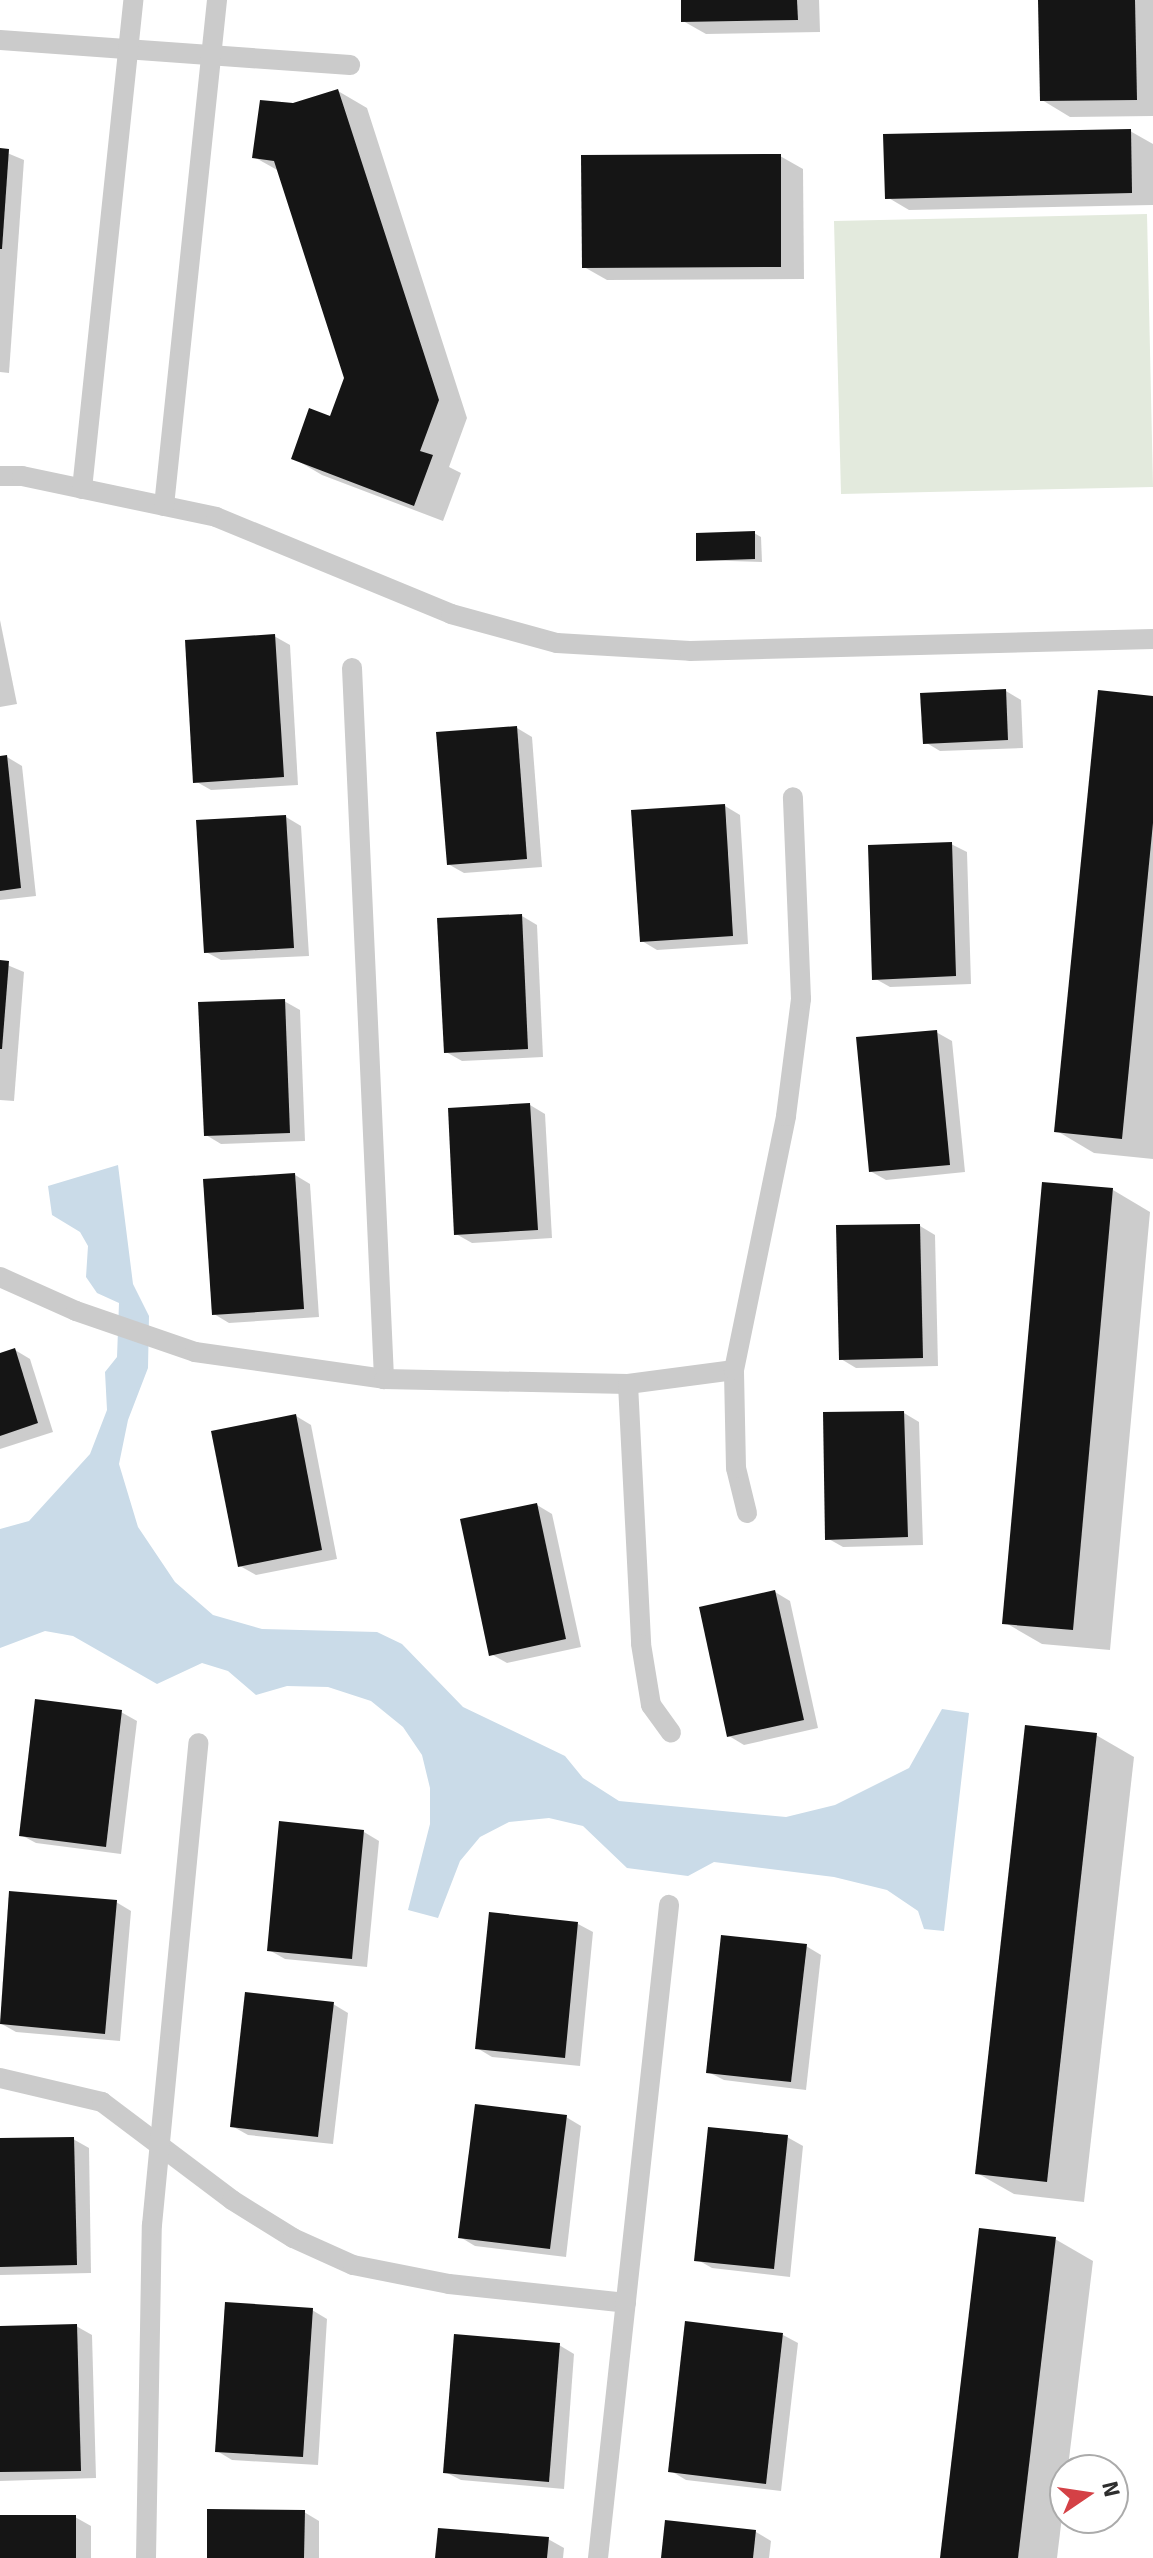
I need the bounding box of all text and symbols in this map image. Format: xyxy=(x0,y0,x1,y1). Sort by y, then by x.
north arrow xyxy=(1049,2454,1129,2534)
text: N xyxy=(1096,2478,1126,2499)

